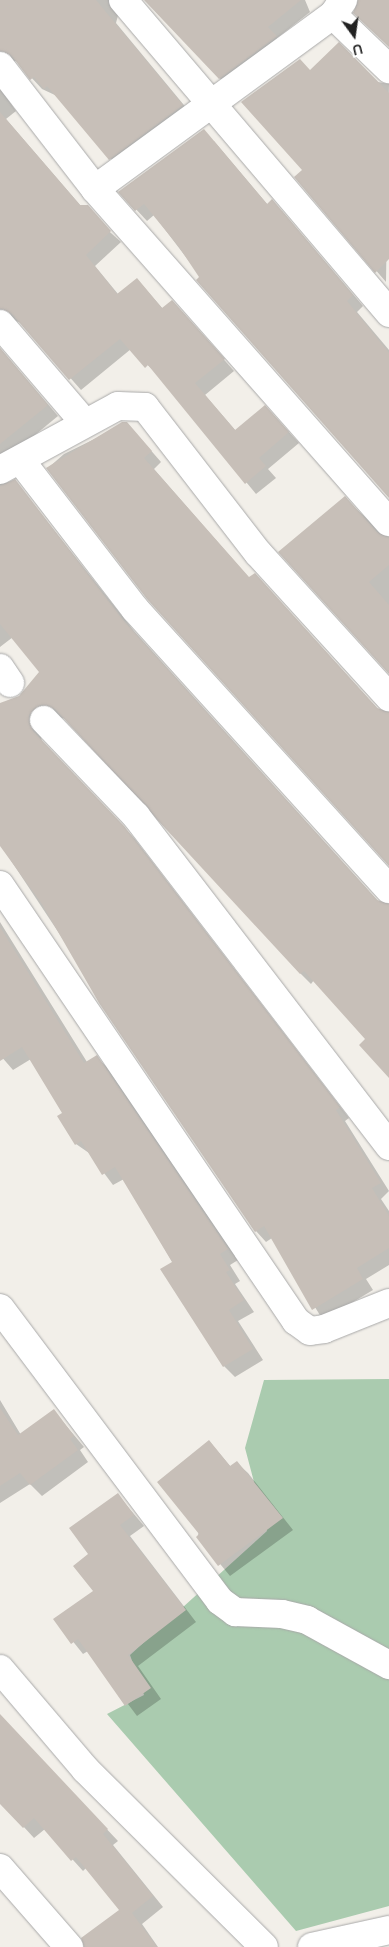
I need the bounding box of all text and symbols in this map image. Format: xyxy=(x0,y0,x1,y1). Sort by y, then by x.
north arrow xyxy=(329,10,379,60)
text: U xyxy=(351,40,365,60)

